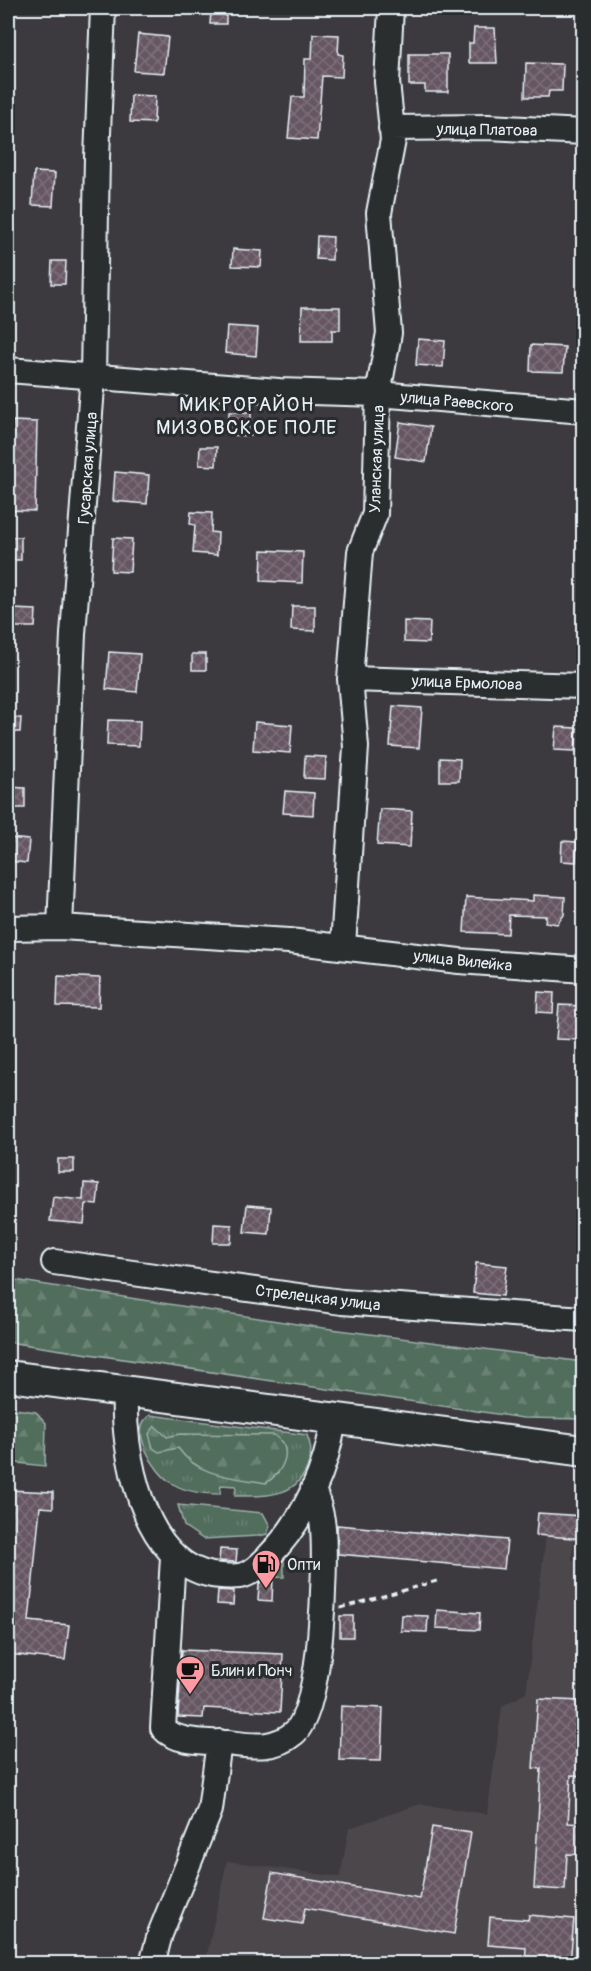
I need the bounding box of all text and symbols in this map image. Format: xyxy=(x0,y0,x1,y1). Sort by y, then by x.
street label: улица Платова xyxy=(435,119,538,141)
street label: улица Раевского xyxy=(399,387,515,417)
district label: МИКРОРАЙОН МИЗОВСКОЕ ПОЛЕ xyxy=(156,392,338,440)
street label: Уланская улица xyxy=(365,405,389,513)
street label: Гусарская улица xyxy=(74,411,102,525)
street label: улица Ермолова xyxy=(410,671,523,695)
street label: улица Вилейка xyxy=(412,946,513,976)
street label: Стрелецкая улица xyxy=(254,1280,382,1316)
fuel station icon: Опти xyxy=(250,1548,282,1590)
place label: Опти xyxy=(287,1555,320,1575)
cafe icon: Блин и Понч xyxy=(174,1654,206,1696)
place label: Блин и Понч xyxy=(211,1661,292,1681)

